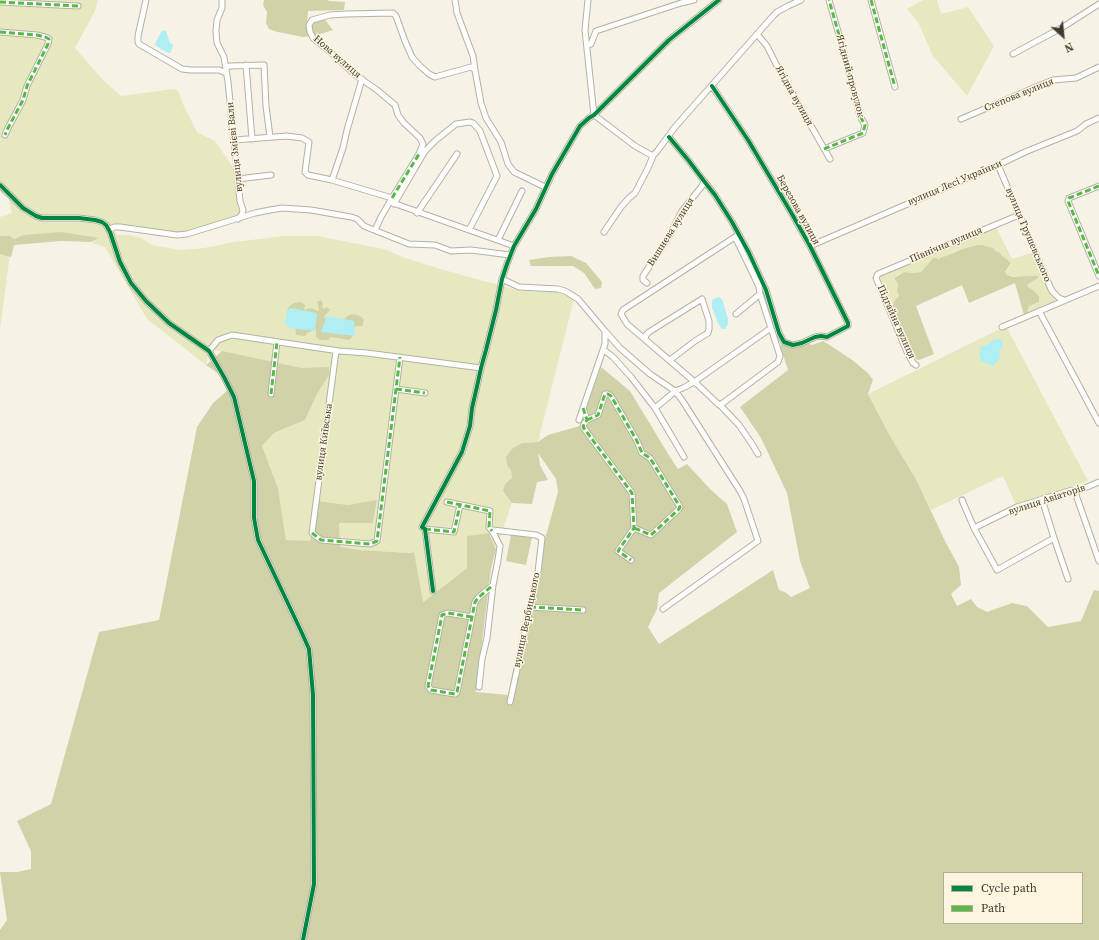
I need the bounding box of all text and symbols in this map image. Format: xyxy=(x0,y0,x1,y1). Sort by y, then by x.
north arrow xyxy=(1043,16,1083,56)
street label: Нова вулиця xyxy=(311,33,363,81)
street label: Ягідний провулок xyxy=(833,33,867,119)
text: N xyxy=(1062,39,1076,56)
street label: Ягідна вулиця xyxy=(773,64,815,128)
street label: Степова вулиця xyxy=(982,76,1056,114)
street label: вулиця Змієві Вали xyxy=(224,101,246,193)
street label: вулиця Лесі Українки xyxy=(906,158,1004,208)
street label: Березова вулиця xyxy=(774,173,822,247)
street label: вулиця Грушевського xyxy=(1003,186,1053,284)
street label: Вишнева вулиця xyxy=(645,195,697,269)
street label: Північна вулиця xyxy=(908,224,984,266)
street label: Підгайна вулиця xyxy=(874,283,918,361)
street label: вулиця Київська xyxy=(313,403,335,481)
street label: вулиця Авіаторів xyxy=(1007,482,1087,518)
street label: вулиця Вербицького xyxy=(511,571,543,669)
legend xyxy=(943,872,1083,924)
text: Cycle path xyxy=(981,880,1037,896)
text: Path xyxy=(981,900,1005,916)

